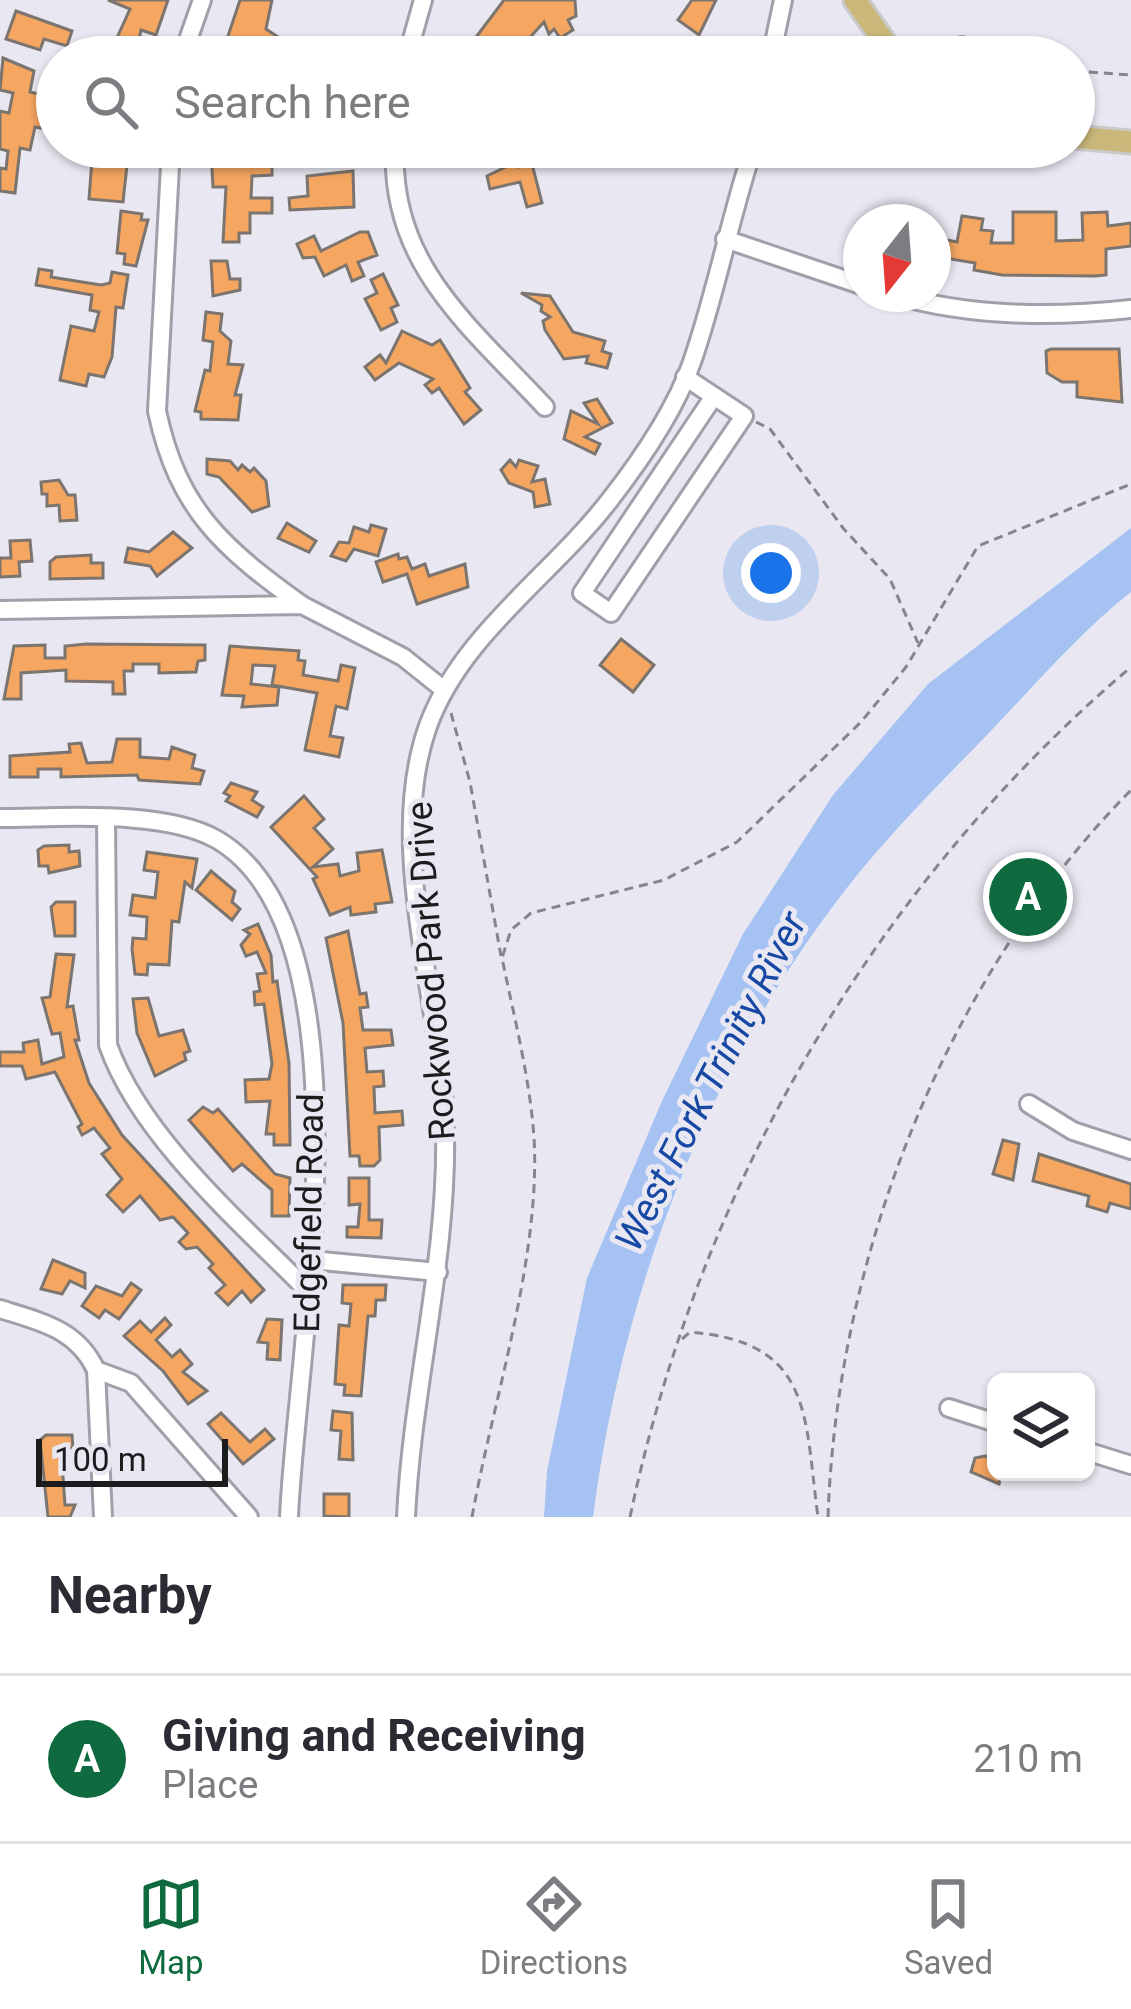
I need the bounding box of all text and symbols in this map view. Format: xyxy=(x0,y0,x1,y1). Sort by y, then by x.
search box xyxy=(36,36,1095,168)
icon: search xyxy=(78,69,144,135)
text: Search here xyxy=(174,76,411,129)
north arrow xyxy=(843,204,951,312)
your location xyxy=(741,543,801,603)
street label: Rockwood Park Drive xyxy=(398,800,464,1142)
pin: A xyxy=(989,852,1067,942)
water label: West Fork Trinity River xyxy=(606,903,817,1258)
street label: Edgefield Road xyxy=(286,1093,332,1333)
map controls xyxy=(987,1373,1095,1481)
button: layers xyxy=(987,1373,1095,1481)
scale bar xyxy=(36,1433,228,1486)
text: 100 m xyxy=(54,1440,147,1479)
text: Nearby xyxy=(48,1566,212,1625)
text: Giving and Receiving xyxy=(162,1709,586,1762)
text: A xyxy=(74,1736,100,1782)
text: 210 m xyxy=(973,1736,1083,1782)
text: Place xyxy=(162,1762,258,1808)
tab: Map xyxy=(138,1871,204,1982)
tab: Directions xyxy=(480,1871,628,1982)
tab: Saved xyxy=(904,1871,993,1982)

